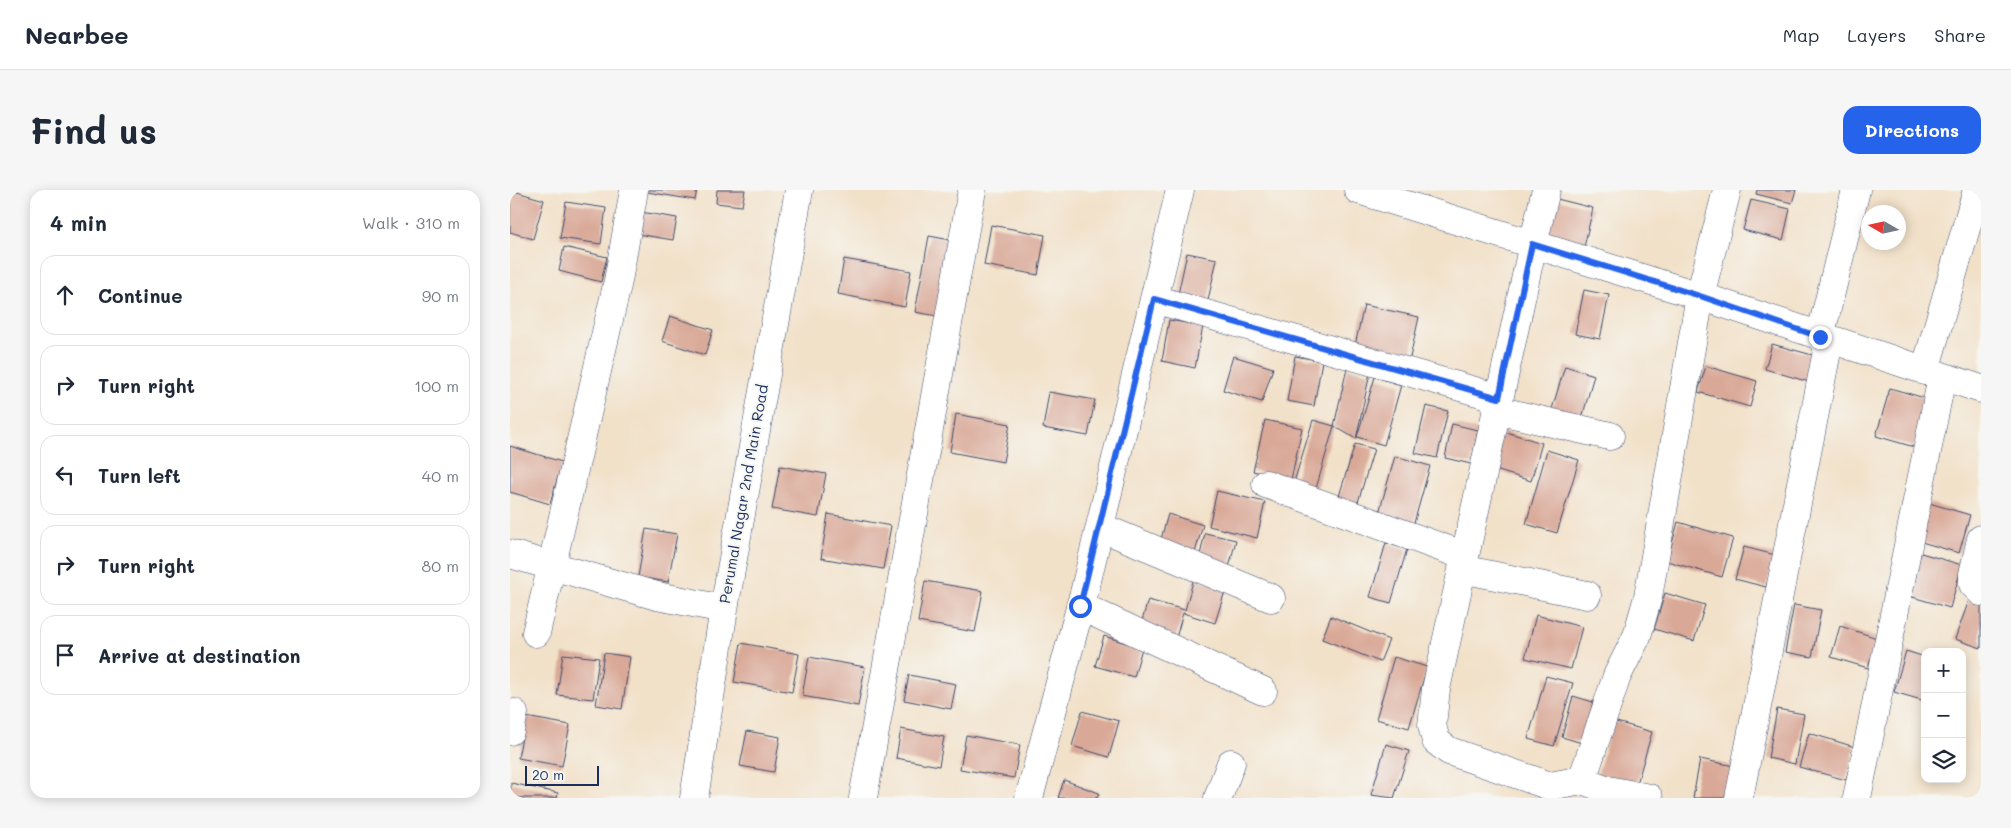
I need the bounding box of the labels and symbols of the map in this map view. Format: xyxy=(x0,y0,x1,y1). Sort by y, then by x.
north arrow xyxy=(1861,205,1906,250)
route end xyxy=(1809,326,1832,349)
street label: Perumal Nagar 2nd Main Road xyxy=(714,383,772,605)
route start xyxy=(1069,595,1092,618)
scale bar xyxy=(525,763,599,786)

